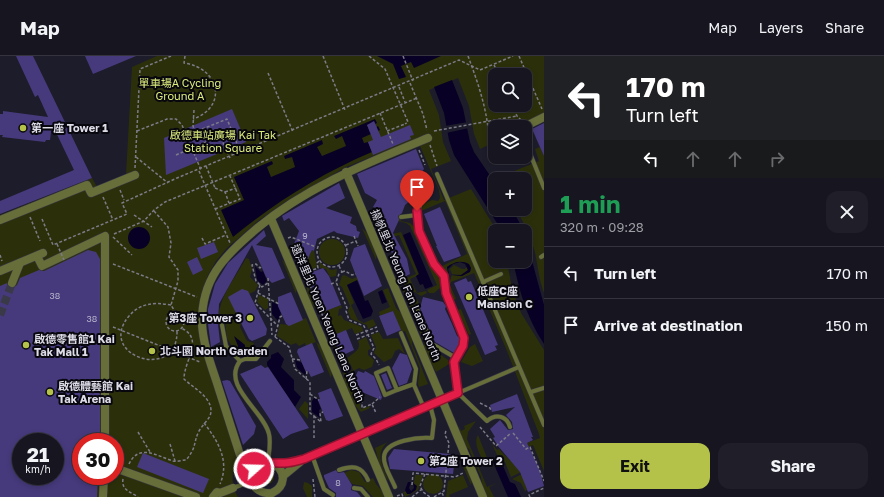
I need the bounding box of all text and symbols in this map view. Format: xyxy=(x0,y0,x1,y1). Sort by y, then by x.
text: Map xyxy=(20,16,60,39)
text: Map xyxy=(708,19,737,36)
text: Layers xyxy=(759,19,803,36)
text: Share xyxy=(825,19,864,36)
map controls xyxy=(488,68,532,268)
button: search xyxy=(488,68,532,112)
text: 170 m xyxy=(626,70,705,103)
icon: left xyxy=(560,72,612,124)
park label: 單車場A Cycling Ground A xyxy=(139,76,221,102)
text: Turn left xyxy=(626,104,699,126)
button: layers xyxy=(488,120,532,164)
place label: 第一座 Tower 1 xyxy=(31,121,108,134)
marker: 第一座 Tower 1 xyxy=(18,123,28,133)
park label: 啟德車站廣場 Kai Tak Station Square xyxy=(170,128,276,154)
icon: left xyxy=(640,148,662,170)
icon: ahead xyxy=(682,148,704,170)
icon: ahead xyxy=(724,148,746,170)
icon: right xyxy=(766,148,788,170)
pin xyxy=(400,170,434,211)
button: + xyxy=(488,172,532,216)
icon: arrive xyxy=(406,176,428,198)
text: 1 min xyxy=(560,189,620,218)
button: close xyxy=(826,191,868,233)
street label: 揚帆里北 Yeung Fan Lane North xyxy=(369,207,444,363)
text: 320 m · 09:28 xyxy=(560,219,644,235)
button: − xyxy=(488,224,532,268)
house number: 9 xyxy=(302,230,308,241)
street label: 遠洋里北 Yuen Yeung Lane North xyxy=(289,242,368,404)
icon: left xyxy=(560,262,582,284)
text: Turn left xyxy=(594,264,656,282)
text: 170 m xyxy=(826,264,868,282)
place label: 低座C座 Mansion C xyxy=(477,284,533,310)
house number: 38 xyxy=(50,290,60,301)
marker: 低座C座 Mansion C xyxy=(464,292,474,302)
place label: 第3座 Tower 3 xyxy=(168,311,242,324)
house number: 38 xyxy=(87,313,97,324)
marker: 第3座 Tower 3 xyxy=(245,313,255,323)
icon: arrive xyxy=(560,314,582,336)
text: Arrive at destination xyxy=(594,316,743,334)
text: 150 m xyxy=(826,316,868,334)
place label: 啟德零售館1 Kai Tak Mall 1 xyxy=(34,332,115,358)
marker: 啟德零售館1 Kai Tak Mall 1 xyxy=(21,340,31,350)
place label: 北斗園 North Garden xyxy=(160,344,268,357)
marker: 北斗園 North Garden xyxy=(147,346,157,356)
place label: 啟德體藝館 Kai Tak Arena xyxy=(58,379,133,405)
marker: 啟德體藝館 Kai Tak Arena xyxy=(45,387,55,397)
speed limit sign: 30 xyxy=(72,433,124,485)
text: 21 xyxy=(27,442,49,466)
button: Exit xyxy=(560,443,710,489)
button: Share xyxy=(718,443,868,489)
position arrow xyxy=(233,448,275,490)
place label: 第2座 Tower 2 xyxy=(429,454,503,467)
marker: 第2座 Tower 2 xyxy=(416,456,426,466)
text: km/h xyxy=(25,463,51,475)
house number: 8 xyxy=(335,477,341,488)

